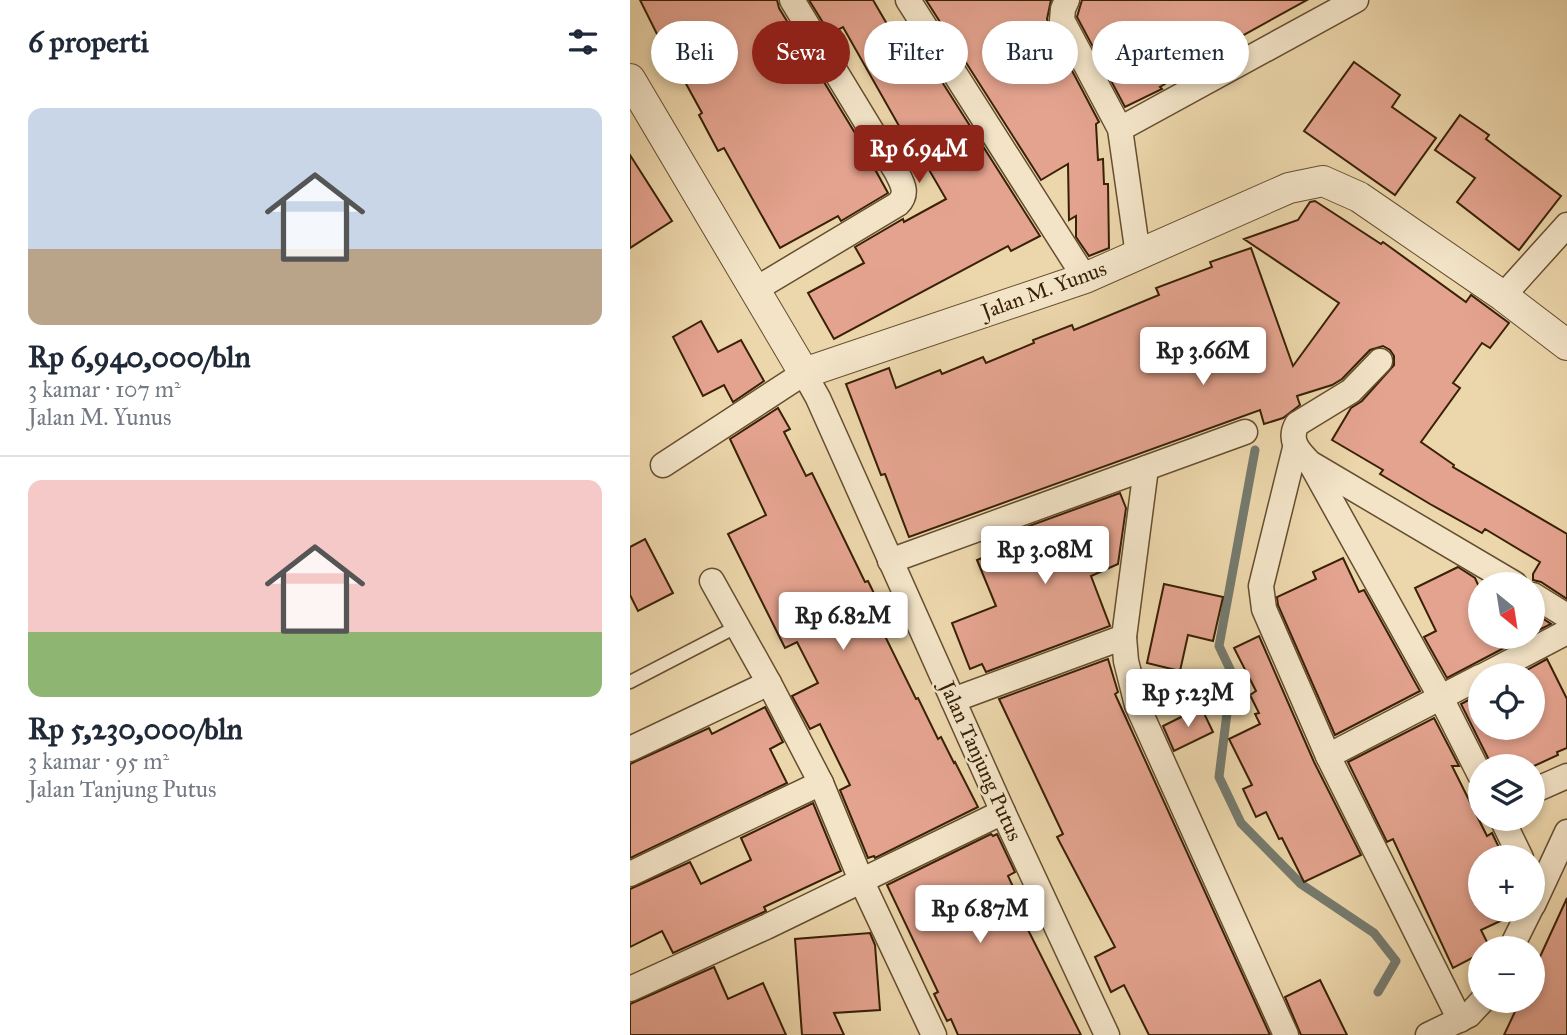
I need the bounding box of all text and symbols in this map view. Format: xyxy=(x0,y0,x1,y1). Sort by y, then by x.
chip: Beli xyxy=(651,21,738,84)
chip: Sewa xyxy=(752,21,850,84)
chip: Filter xyxy=(864,21,968,84)
chip: Baru xyxy=(982,21,1078,84)
chip: Apartemen xyxy=(1092,21,1249,84)
icon: filters xyxy=(564,23,602,61)
text: 6 properti xyxy=(28,24,149,60)
pin: Rp 6.94M xyxy=(847,125,991,185)
text: Rp 6.94M xyxy=(870,134,968,162)
icon: home xyxy=(252,154,378,280)
street label: Jalan M. Yunus xyxy=(976,255,1110,325)
pin: Rp 3.66M xyxy=(1131,328,1275,387)
text: Rp 3.66M xyxy=(1156,336,1250,364)
text: Rp 6,940,000/bln xyxy=(28,339,251,375)
text: 3 kamar · 107 m² xyxy=(28,375,181,403)
text: Jalan M. Yunus xyxy=(28,403,171,431)
icon: home xyxy=(252,526,378,652)
pin: Rp 3.08M xyxy=(973,526,1117,586)
text: Rp 3.08M xyxy=(997,535,1093,563)
north arrow xyxy=(1468,572,1545,649)
map controls xyxy=(1468,572,1545,1013)
pin: Rp 6.82M xyxy=(771,592,915,652)
text: Rp 6.82M xyxy=(795,601,891,629)
button: locate xyxy=(1468,663,1545,740)
pin: Rp 5.23M xyxy=(1116,670,1260,729)
street label: Jalan Tanjung Putus xyxy=(933,675,1028,845)
text: Rp 5.23M xyxy=(1142,678,1234,706)
text: Rp 5,230,000/bln xyxy=(28,711,243,747)
text: 3 kamar · 95 m² xyxy=(28,747,169,775)
button: layers xyxy=(1468,754,1545,831)
text: Jalan Tanjung Putus xyxy=(28,775,217,803)
button: + xyxy=(1468,845,1545,922)
pin: Rp 6.87M xyxy=(908,886,1052,945)
text: Rp 6.87M xyxy=(931,894,1029,922)
button: − xyxy=(1468,936,1545,1013)

